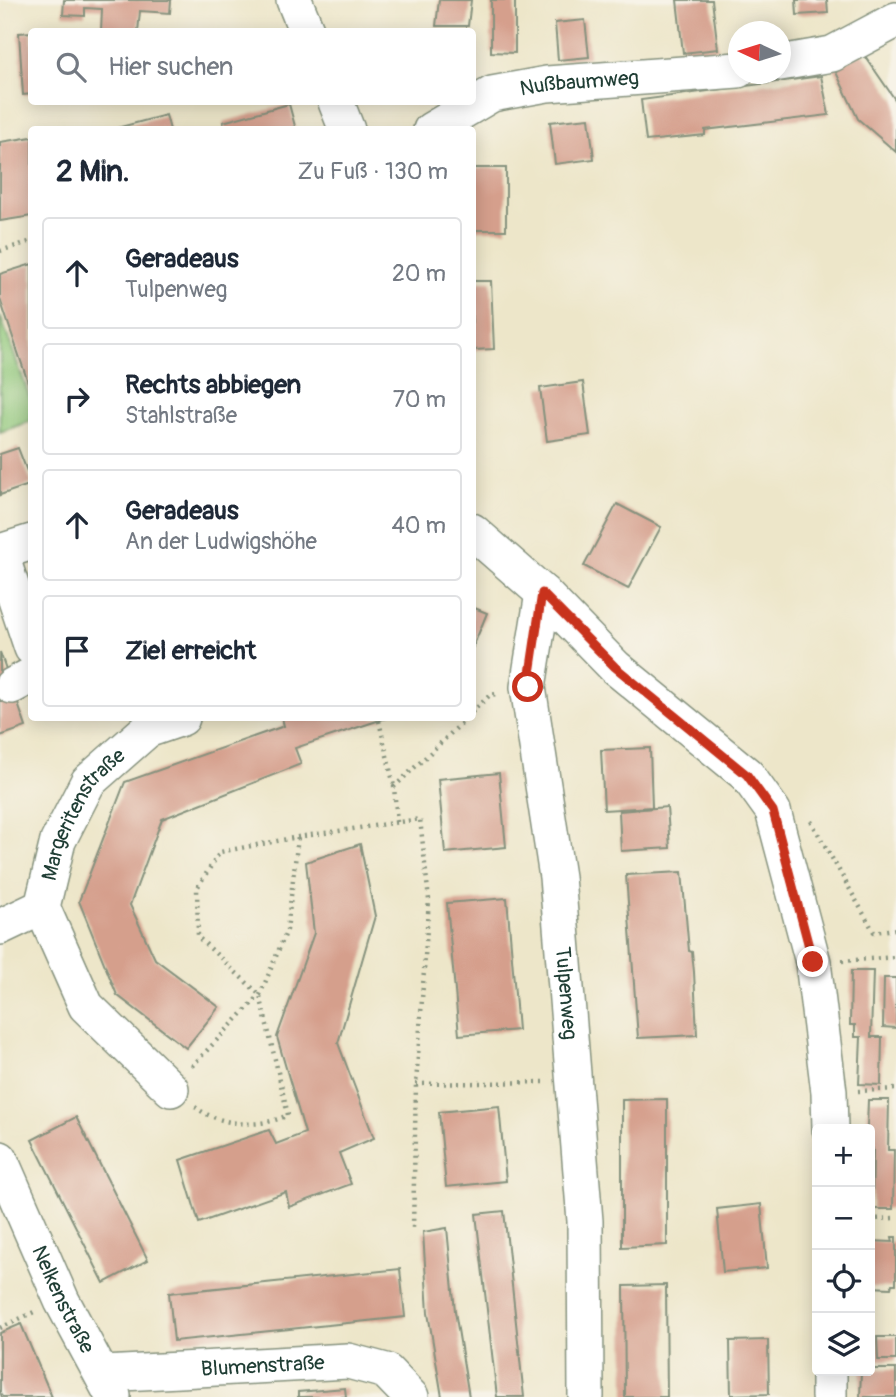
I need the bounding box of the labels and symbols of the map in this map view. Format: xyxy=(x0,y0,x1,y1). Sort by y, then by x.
north arrow xyxy=(728,21,791,84)
street label: Nußbaumweg xyxy=(517,64,640,102)
route start xyxy=(512,671,543,702)
street label: Margeritenstraße xyxy=(35,742,131,883)
street label: Tulpenweg xyxy=(549,946,584,1041)
route end xyxy=(797,946,828,977)
street label: Nelkenstraße xyxy=(26,1241,101,1359)
street label: Blumenstraße xyxy=(200,1349,326,1382)

